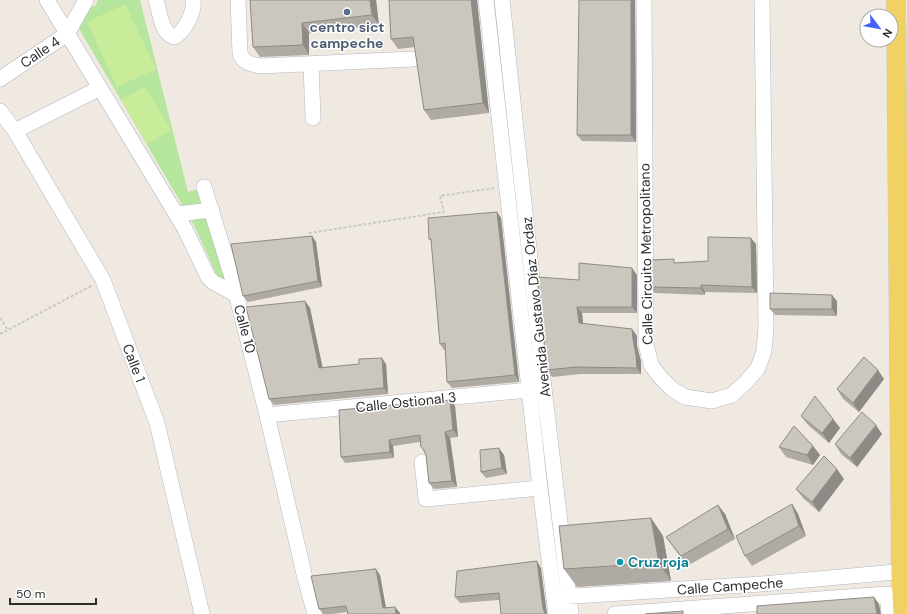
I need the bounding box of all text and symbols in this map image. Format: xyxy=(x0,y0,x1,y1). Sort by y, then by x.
marker: centro sict campeche xyxy=(342,7,352,17)
north arrow xyxy=(859,8,899,48)
place label: centro sict campeche xyxy=(310,18,384,52)
text: N xyxy=(879,26,896,40)
street label: Calle 4 xyxy=(17,32,64,72)
street label: Calle Circuito Metropolitano xyxy=(635,163,657,345)
street label: Avenida Gustavo Díaz Ordaz xyxy=(518,216,554,398)
street label: Calle 10 xyxy=(230,303,260,355)
street label: Calle 1 xyxy=(118,341,150,385)
street label: Calle Ostional 3 xyxy=(355,388,457,416)
place label: Cruz roja xyxy=(628,553,689,571)
marker: Cruz roja xyxy=(615,557,625,567)
street label: Calle Campeche xyxy=(676,573,784,599)
scale bar xyxy=(10,580,96,606)
text: 50 m xyxy=(16,586,45,602)

